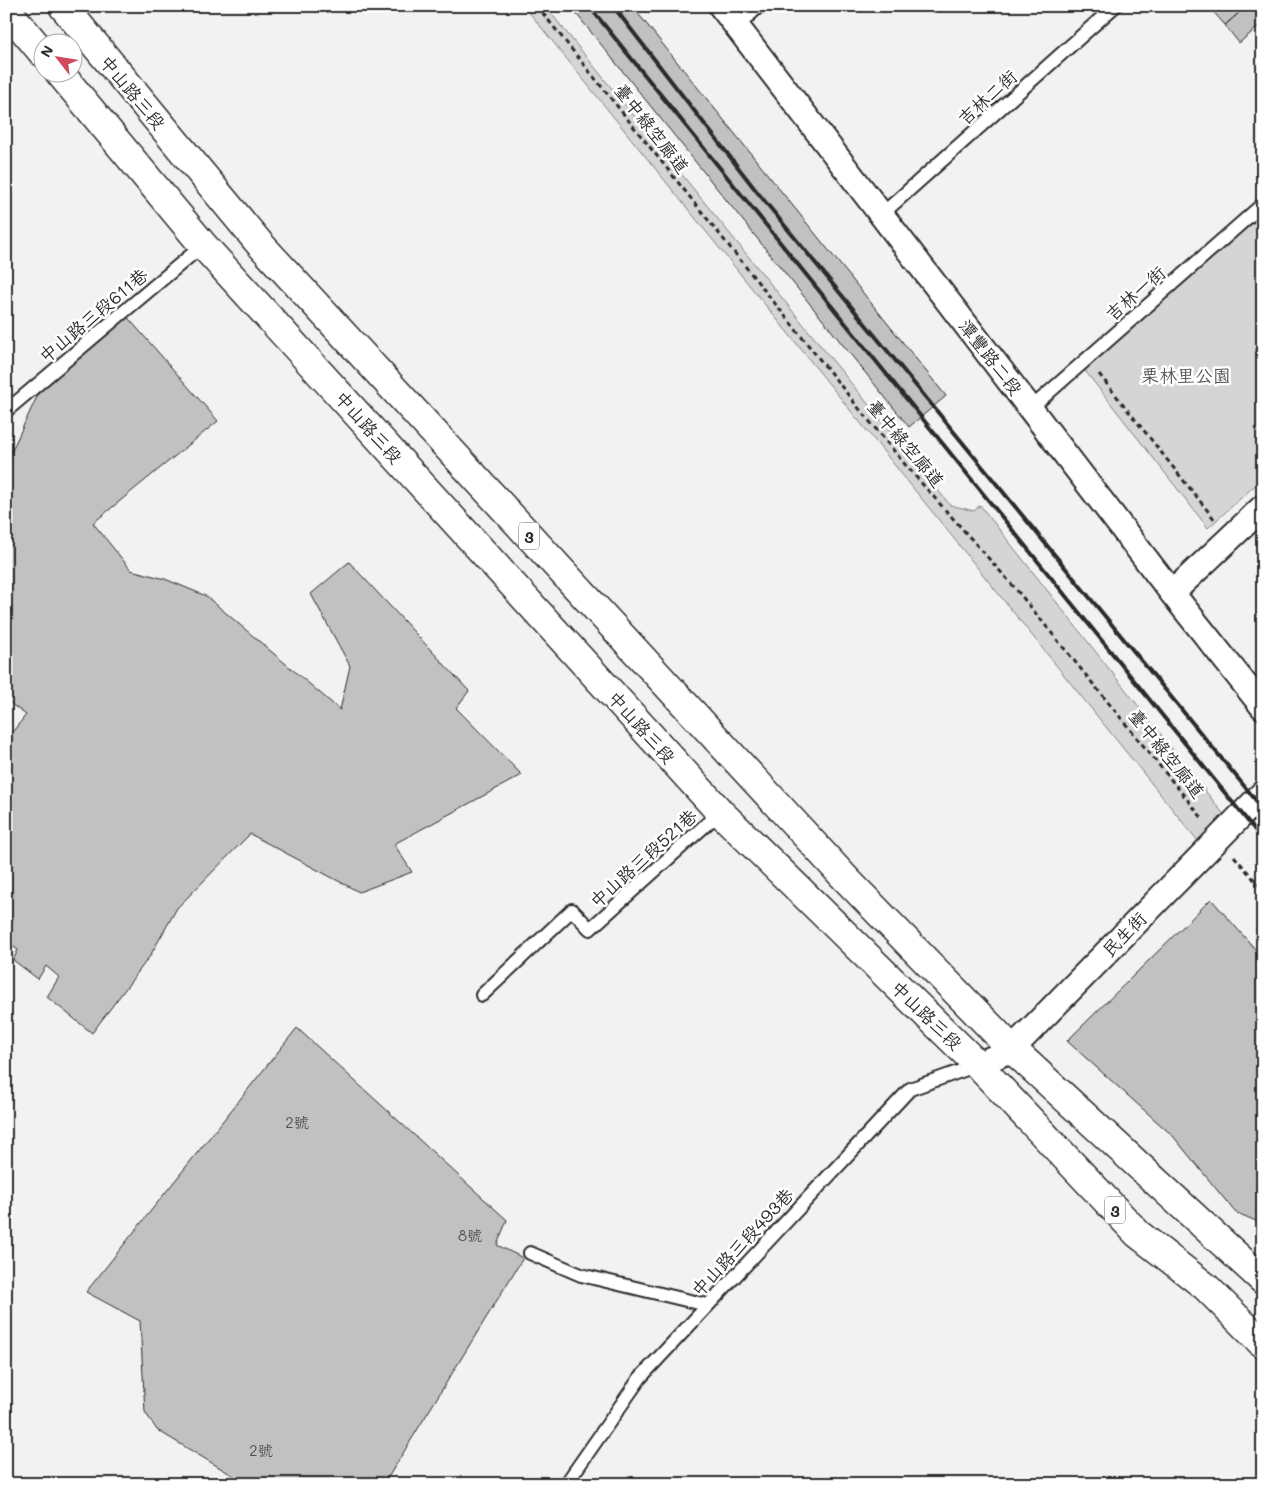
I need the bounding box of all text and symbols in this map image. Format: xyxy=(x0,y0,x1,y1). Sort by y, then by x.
north arrow xyxy=(32,32,82,82)
text: N xyxy=(36,42,57,61)
street label: 中山路三段 xyxy=(95,50,171,134)
street label: 吉林二街 xyxy=(952,64,1022,130)
street label: 臺中綠空廊道 xyxy=(609,78,695,178)
street label: 吉林一街 xyxy=(1100,260,1170,326)
street label: 中山路三段611巷 xyxy=(34,262,152,368)
street label: 潭豐路二段 xyxy=(954,314,1028,400)
park label: 栗林里公園 xyxy=(1141,363,1231,387)
street label: 中山路三段 xyxy=(330,386,408,468)
street label: 臺中綠空廊道 xyxy=(862,394,950,492)
road number: 3 xyxy=(519,522,539,550)
street label: 中山路三段 xyxy=(603,686,681,768)
street label: 臺中綠空廊道 xyxy=(1124,703,1210,803)
street label: 中山路三段521巷 xyxy=(584,803,702,913)
street label: 民生街 xyxy=(1097,906,1151,962)
street label: 中山路三段 xyxy=(886,975,968,1055)
house number: 2號 xyxy=(285,1112,309,1132)
street label: 中山路三段493巷 xyxy=(686,1183,798,1301)
road number: 3 xyxy=(1105,1196,1125,1224)
house number: 8號 xyxy=(458,1225,482,1245)
house number: 2號 xyxy=(249,1440,273,1460)

